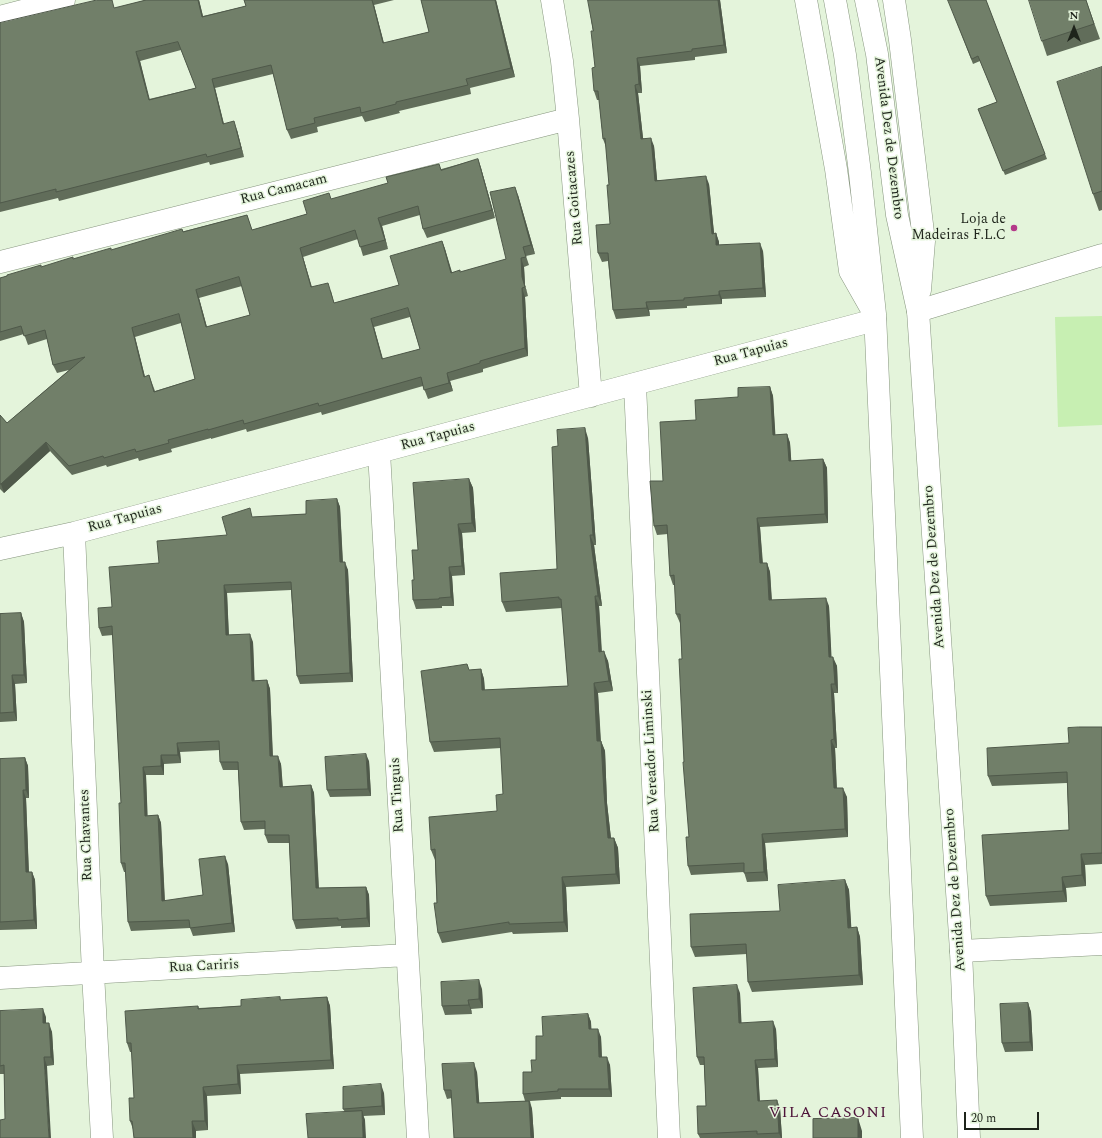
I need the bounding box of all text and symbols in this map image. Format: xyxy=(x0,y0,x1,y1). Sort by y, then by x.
text: N xyxy=(1070,7,1078,24)
north arrow xyxy=(1054,8,1094,48)
street label: Avenida Dez de Dezembro xyxy=(870,56,906,220)
street label: Rua Goitacazes xyxy=(563,150,587,246)
street label: Rua Camacam xyxy=(239,171,329,209)
place label: Loja de Madeiras F.L.C xyxy=(911,212,1006,244)
marker: Loja de Madeiras F.L.C xyxy=(1009,223,1019,233)
street label: Rua Tapuias xyxy=(712,335,790,371)
street label: Rua Tapuias xyxy=(399,419,477,455)
street label: Avenida Dez de Dezembro xyxy=(921,485,949,649)
street label: Rua Tapuias xyxy=(86,501,164,537)
street label: Rua Vereador Liminski xyxy=(640,689,664,833)
street label: Rua Tinguis xyxy=(388,757,408,833)
street label: Rua Chavantes xyxy=(77,789,97,881)
street label: Avenida Dez de Dezembro xyxy=(942,808,970,972)
street label: Rua Cariris xyxy=(168,957,240,977)
district label: VILA CASONI xyxy=(769,1104,887,1124)
scale bar xyxy=(966,1104,1041,1130)
text: 20 m xyxy=(971,1109,996,1128)

